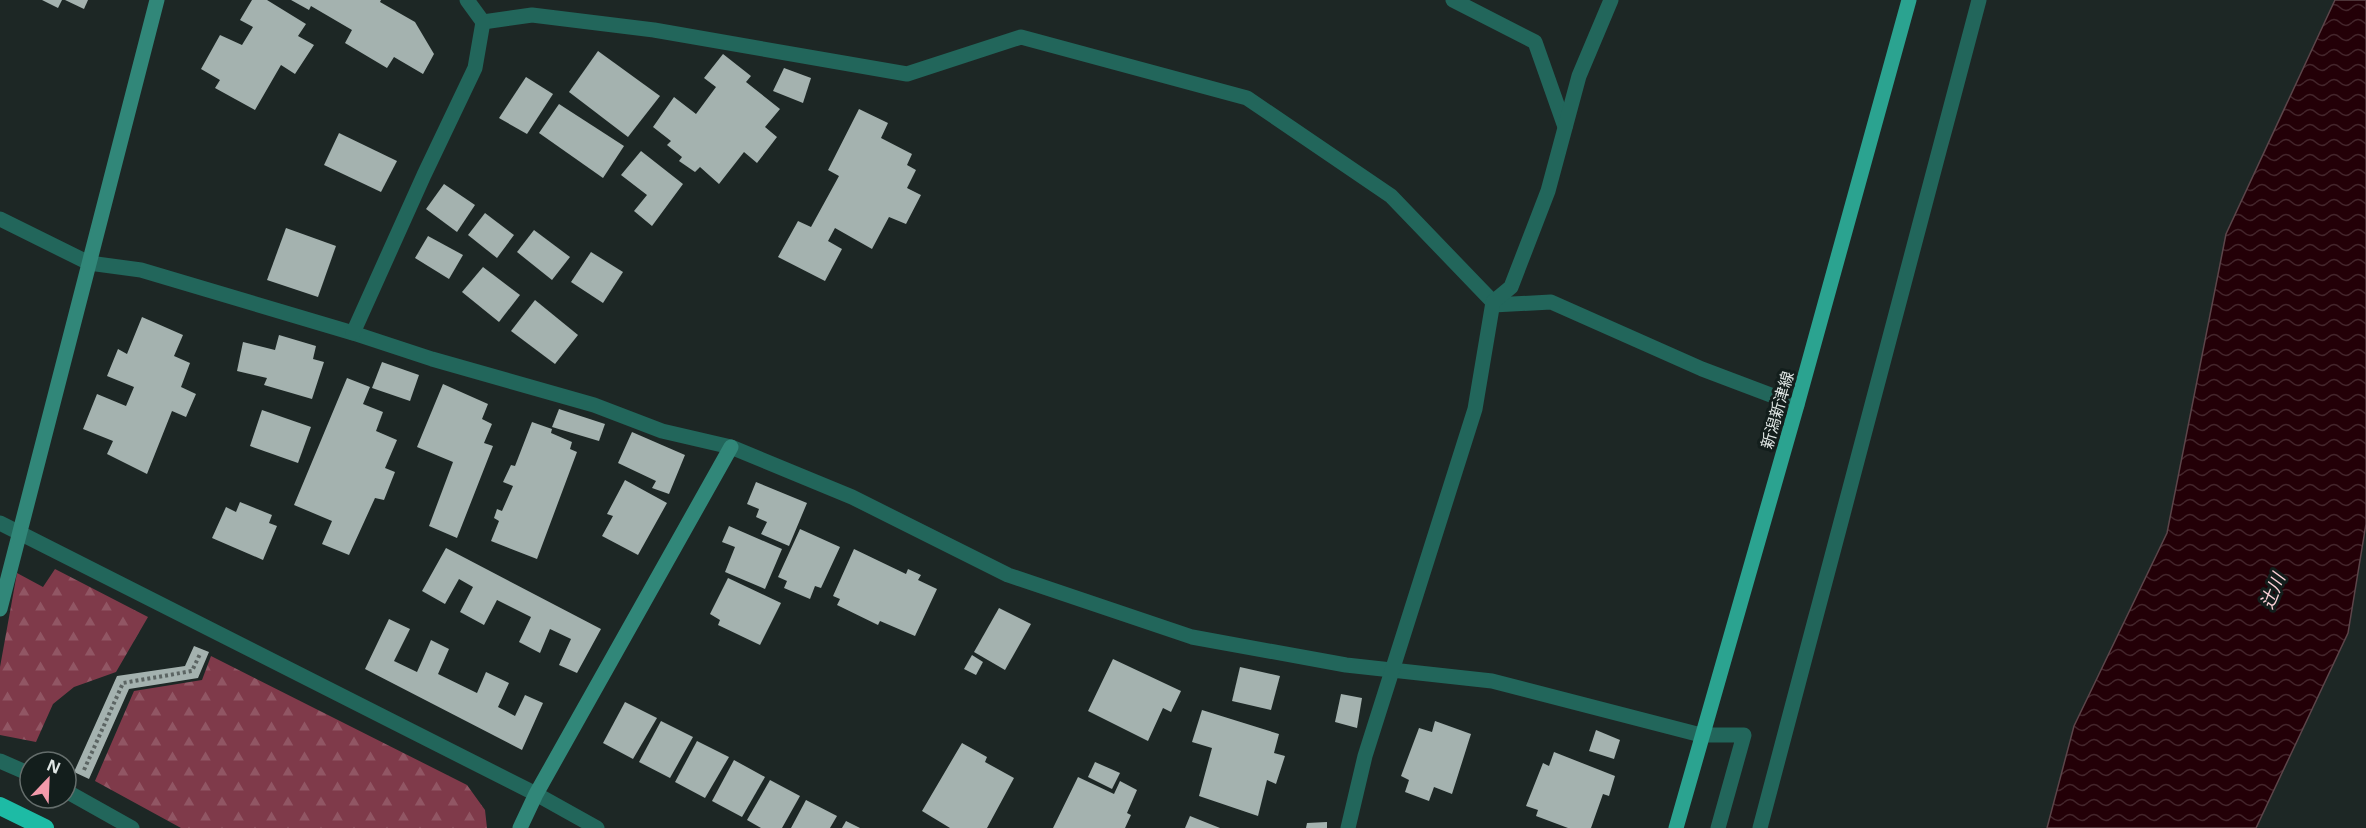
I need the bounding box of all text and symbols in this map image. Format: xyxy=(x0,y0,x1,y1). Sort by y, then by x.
street label: 新潟新津線 xyxy=(1755,369,1799,451)
water label: 辻川 xyxy=(2254,568,2291,612)
north arrow xyxy=(18,750,78,810)
text: N xyxy=(44,754,64,779)

